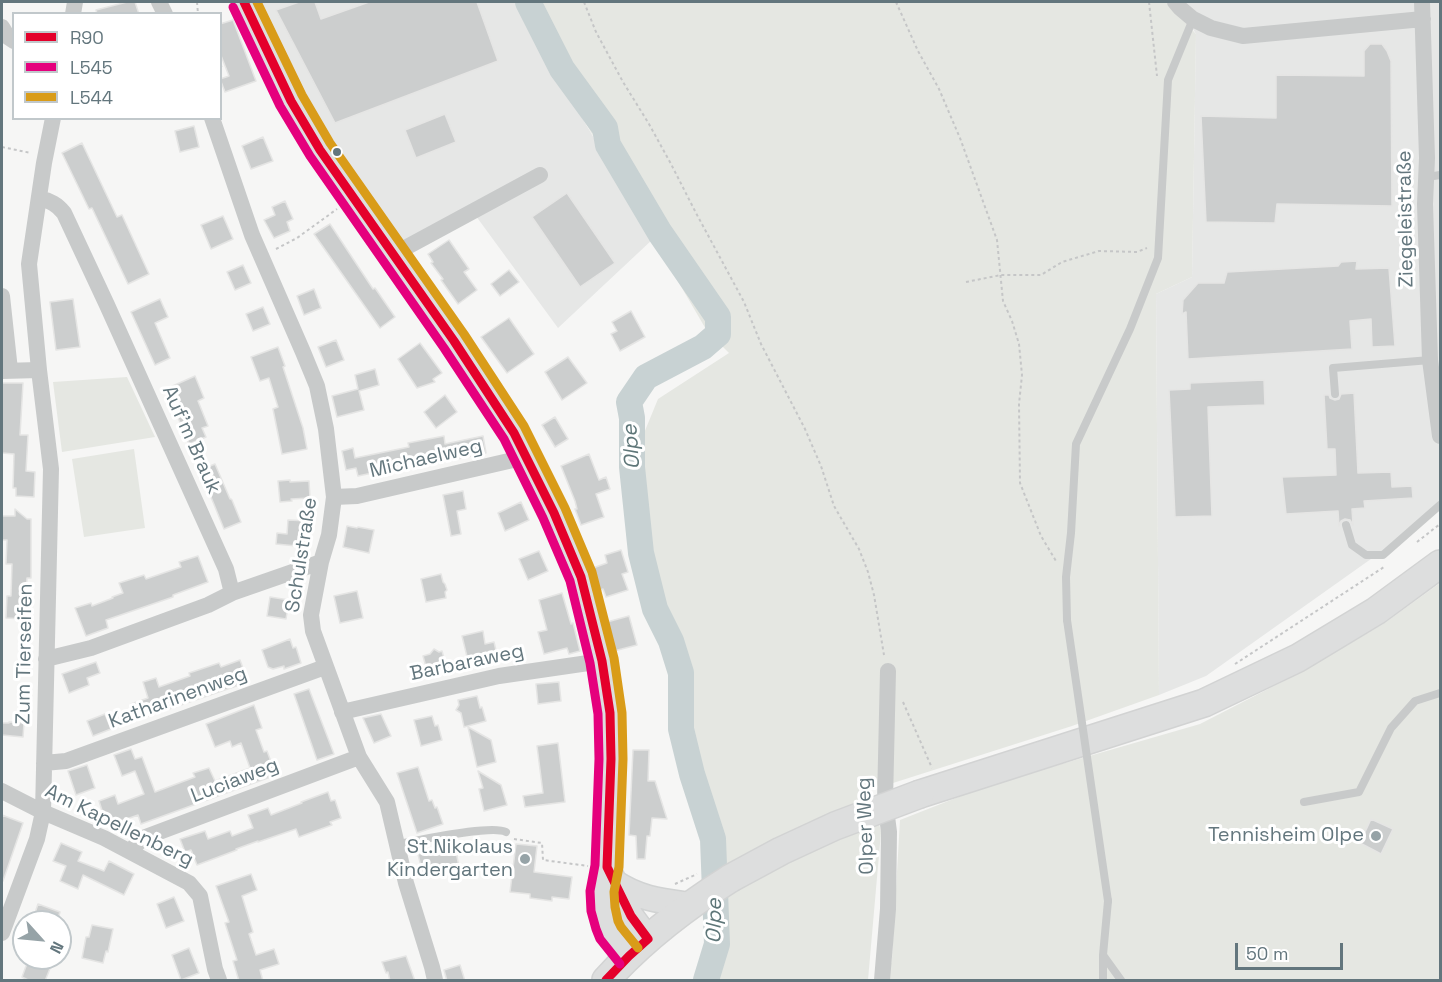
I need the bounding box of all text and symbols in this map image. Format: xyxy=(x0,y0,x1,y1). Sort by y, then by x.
legend xyxy=(12,12,222,120)
text: R90 xyxy=(70,26,104,49)
text: L545 xyxy=(70,56,113,79)
text: L544 xyxy=(70,86,113,109)
unlabelled marker xyxy=(331,146,343,158)
street label: Ziegeleistraße xyxy=(1393,150,1419,288)
street label: Auf'm Brauk xyxy=(156,382,226,498)
water label: Olpe xyxy=(618,424,646,470)
street label: Michaelweg xyxy=(367,434,485,484)
street label: Schulstraße xyxy=(281,496,323,614)
street label: Zum Tierseifen xyxy=(12,583,38,725)
street label: Barbaraweg xyxy=(408,639,526,687)
street label: Katharinenweg xyxy=(106,662,250,734)
street label: Luciaweg xyxy=(188,753,282,809)
street label: Olper Weg xyxy=(852,777,880,875)
street label: Am Kapellenberg xyxy=(41,780,197,872)
place label: Tennisheim Olpe xyxy=(1208,824,1364,848)
marker: Tennisheim Olpe xyxy=(1369,829,1383,843)
place label: St.Nikolaus Kindergarten xyxy=(387,836,513,883)
marker: St.Nikolaus Kindergarten xyxy=(518,852,532,866)
water label: Olpe xyxy=(702,898,728,944)
north arrow xyxy=(12,910,72,970)
scale bar xyxy=(1238,931,1346,969)
text: N xyxy=(45,938,68,957)
text: 50 m xyxy=(1246,942,1288,965)

